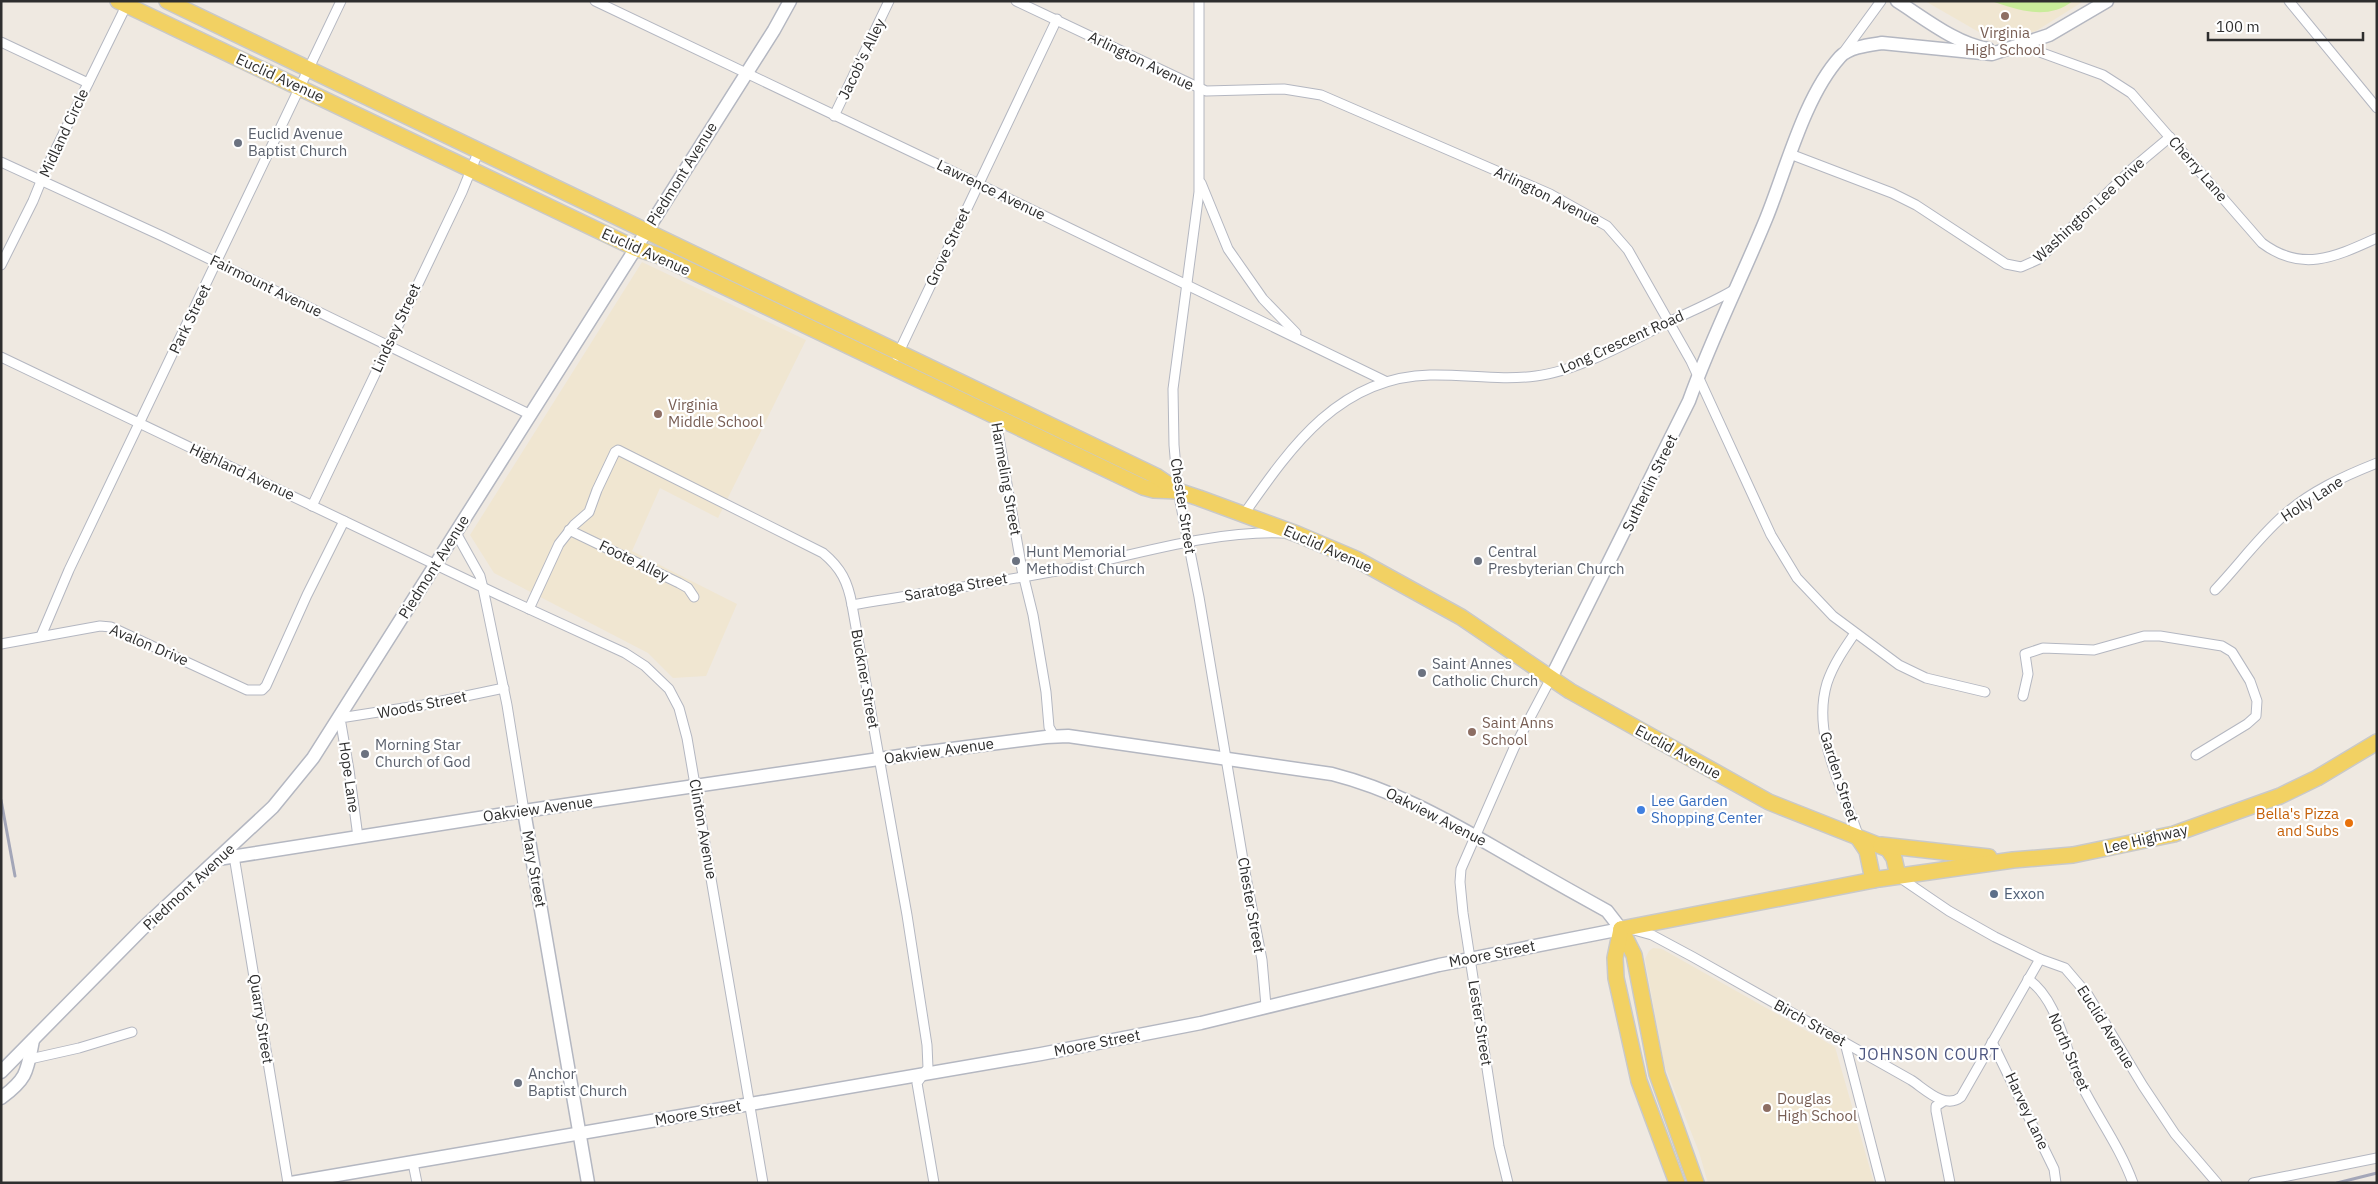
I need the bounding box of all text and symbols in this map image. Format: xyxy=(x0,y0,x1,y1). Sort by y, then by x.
marker: Virginia High School xyxy=(1999,10,2011,22)
scale bar xyxy=(2208,10,2363,42)
street label: Jacob's Alley xyxy=(834,15,890,102)
text: 100 m xyxy=(2216,17,2260,36)
place label: Virginia High School xyxy=(1965,23,2045,59)
street label: Arlington Avenue xyxy=(1085,27,1197,94)
street label: Euclid Avenue xyxy=(233,49,327,106)
street label: Midland Circle xyxy=(35,85,92,180)
street label: Piedmont Avenue xyxy=(642,118,721,229)
place label: Euclid Avenue Baptist Church xyxy=(248,124,347,160)
street label: Cherry Lane xyxy=(2165,132,2232,205)
marker: Euclid Avenue Baptist Church xyxy=(232,137,244,149)
street label: Washington Lee Drive xyxy=(2029,153,2148,266)
street label: Lawrence Avenue xyxy=(934,155,1049,224)
street label: Arlington Avenue xyxy=(1491,162,1603,229)
street label: Grove Street xyxy=(921,205,974,289)
street label: Euclid Avenue xyxy=(599,224,693,280)
street label: Fairmount Avenue xyxy=(207,250,325,321)
street label: Lindsey Street xyxy=(367,280,424,375)
street label: Park Street xyxy=(165,281,215,357)
street label: Long Crescent Road xyxy=(1557,306,1687,377)
place label: Virginia Middle School xyxy=(668,395,763,431)
marker: Virginia Middle School xyxy=(652,408,664,420)
street label: Harmeling Street xyxy=(987,421,1026,537)
street label: Sutherlin Street xyxy=(1618,431,1681,534)
street label: Highland Avenue xyxy=(187,439,298,504)
street label: Chester Street xyxy=(1167,457,1200,555)
street label: Holly Lane xyxy=(2277,471,2346,526)
street label: Piedmont Avenue xyxy=(394,511,473,622)
street label: Euclid Avenue xyxy=(1281,521,1375,577)
street label: Foote Alley xyxy=(596,536,673,586)
place label: Hunt Memorial Methodist Church xyxy=(1026,542,1145,578)
place label: Central Presbyterian Church xyxy=(1488,542,1625,578)
marker: Hunt Memorial Methodist Church xyxy=(1010,555,1022,567)
marker: Central Presbyterian Church xyxy=(1472,555,1484,567)
street label: Saratoga Street xyxy=(903,568,1009,605)
street label: Avalon Drive xyxy=(107,619,192,670)
street label: Buckner Street xyxy=(847,628,884,730)
place label: Saint Annes Catholic Church xyxy=(1432,654,1538,690)
marker: Saint Annes Catholic Church xyxy=(1416,667,1428,679)
street label: Woods Street xyxy=(376,687,468,722)
place label: Saint Anns School xyxy=(1482,713,1554,749)
street label: Euclid Avenue xyxy=(1632,720,1724,783)
marker: Saint Anns School xyxy=(1466,726,1478,738)
street label: Garden Street xyxy=(1816,729,1863,824)
street label: Oakview Avenue xyxy=(883,733,995,768)
place label: Morning Star Church of God xyxy=(375,735,471,771)
street label: Hope Lane xyxy=(335,740,364,814)
marker: Morning Star Church of God xyxy=(359,748,371,760)
street label: Clinton Avenue xyxy=(685,777,722,881)
street label: Oakview Avenue xyxy=(1383,783,1490,850)
street label: Oakview Avenue xyxy=(482,791,594,826)
place label: Lee Garden Shopping Center xyxy=(1651,791,1763,827)
marker: Lee Garden Shopping Center xyxy=(1635,804,1647,816)
place label: Bella's Pizza and Subs xyxy=(2256,804,2339,840)
marker: Bella's Pizza and Subs xyxy=(2343,817,2355,829)
street label: Lee Highway xyxy=(2102,820,2190,857)
street label: Mary Street xyxy=(518,829,551,909)
street label: Piedmont Avenue xyxy=(139,839,239,934)
street label: Chester Street xyxy=(1234,856,1269,954)
place label: Exxon xyxy=(2004,884,2045,903)
marker: Exxon xyxy=(1988,888,2000,900)
street label: Moore Street xyxy=(1447,936,1537,971)
street label: Quarry Street xyxy=(245,973,278,1065)
street label: Lester Street xyxy=(1464,979,1497,1067)
street label: Euclid Avenue xyxy=(2073,981,2140,1072)
street label: Birch Street xyxy=(1771,995,1850,1050)
street label: North Street xyxy=(2044,1010,2094,1094)
street label: Moore Street xyxy=(1052,1025,1142,1060)
district label: JOHNSON COURT xyxy=(1858,1044,2000,1064)
place label: Anchor Baptist Church xyxy=(528,1064,627,1100)
street label: Harvey Lane xyxy=(2001,1069,2054,1152)
marker: Anchor Baptist Church xyxy=(512,1077,524,1089)
place label: Douglas High School xyxy=(1777,1089,1857,1125)
street label: Moore Street xyxy=(653,1096,743,1129)
marker: Douglas High School xyxy=(1761,1102,1773,1114)

